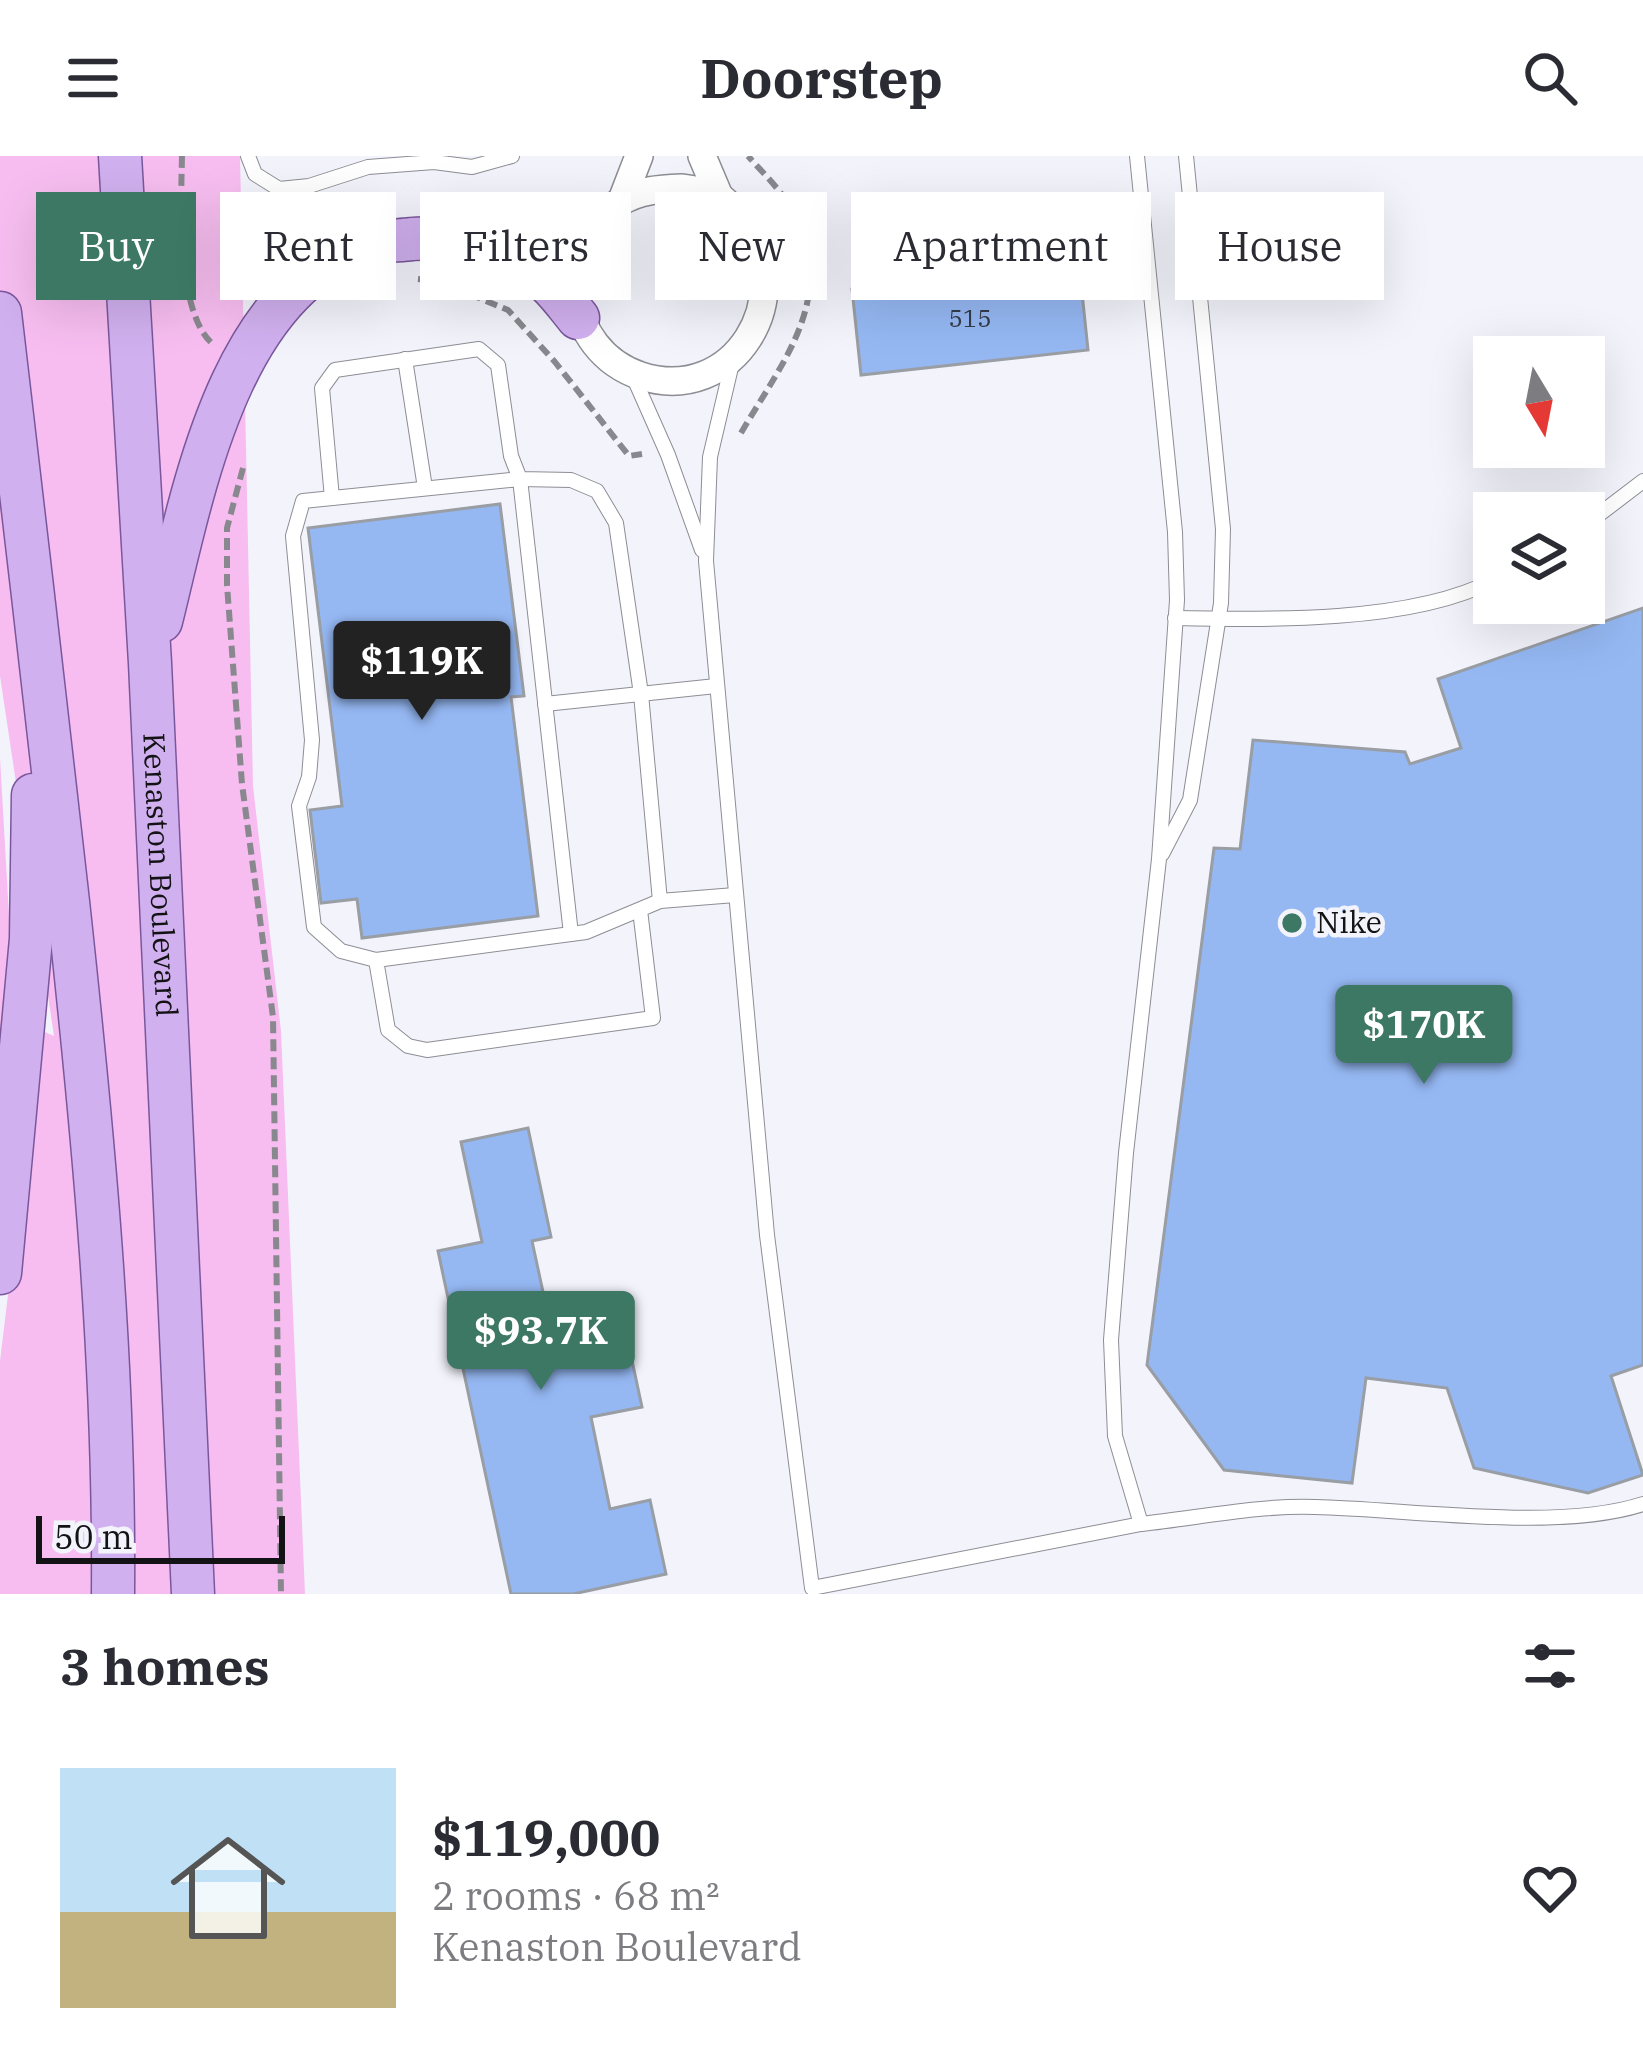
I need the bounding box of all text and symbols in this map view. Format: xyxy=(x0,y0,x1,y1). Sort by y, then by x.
text: Doorstep xyxy=(700,43,943,113)
icon: menu xyxy=(60,45,126,111)
icon: search xyxy=(1517,45,1583,111)
chip: Buy xyxy=(36,192,196,300)
chip: Rent xyxy=(220,192,396,300)
chip: Filters xyxy=(420,192,631,300)
chip: New xyxy=(655,192,827,300)
chip: Apartment xyxy=(851,192,1151,300)
chip: House xyxy=(1175,192,1384,300)
house number: 515 xyxy=(948,302,992,334)
north arrow xyxy=(1473,336,1605,468)
map controls xyxy=(1473,336,1605,624)
button: layers xyxy=(1473,492,1605,624)
pin: $119K xyxy=(338,621,506,723)
text: $119K xyxy=(360,634,484,685)
street label: Kenaston Boulevard xyxy=(135,732,187,1018)
place label: Nike xyxy=(1316,902,1382,941)
marker: Nike xyxy=(1279,910,1305,936)
pin: $170K xyxy=(1340,985,1508,1087)
text: $170K xyxy=(1362,998,1486,1049)
pin: $93.7K xyxy=(443,1291,639,1393)
text: $93.7K xyxy=(474,1304,608,1355)
scale bar xyxy=(36,1510,285,1563)
text: 50 m xyxy=(54,1515,133,1558)
text: 3 homes xyxy=(60,1633,270,1699)
icon: filters xyxy=(1517,1633,1583,1699)
text: $119,000 xyxy=(432,1804,660,1870)
icon: home xyxy=(156,1816,300,1960)
icon: heart xyxy=(1517,1855,1583,1921)
text: 2 rooms · 68 m² xyxy=(432,1870,720,1921)
text: Kenaston Boulevard xyxy=(432,1921,802,1972)

